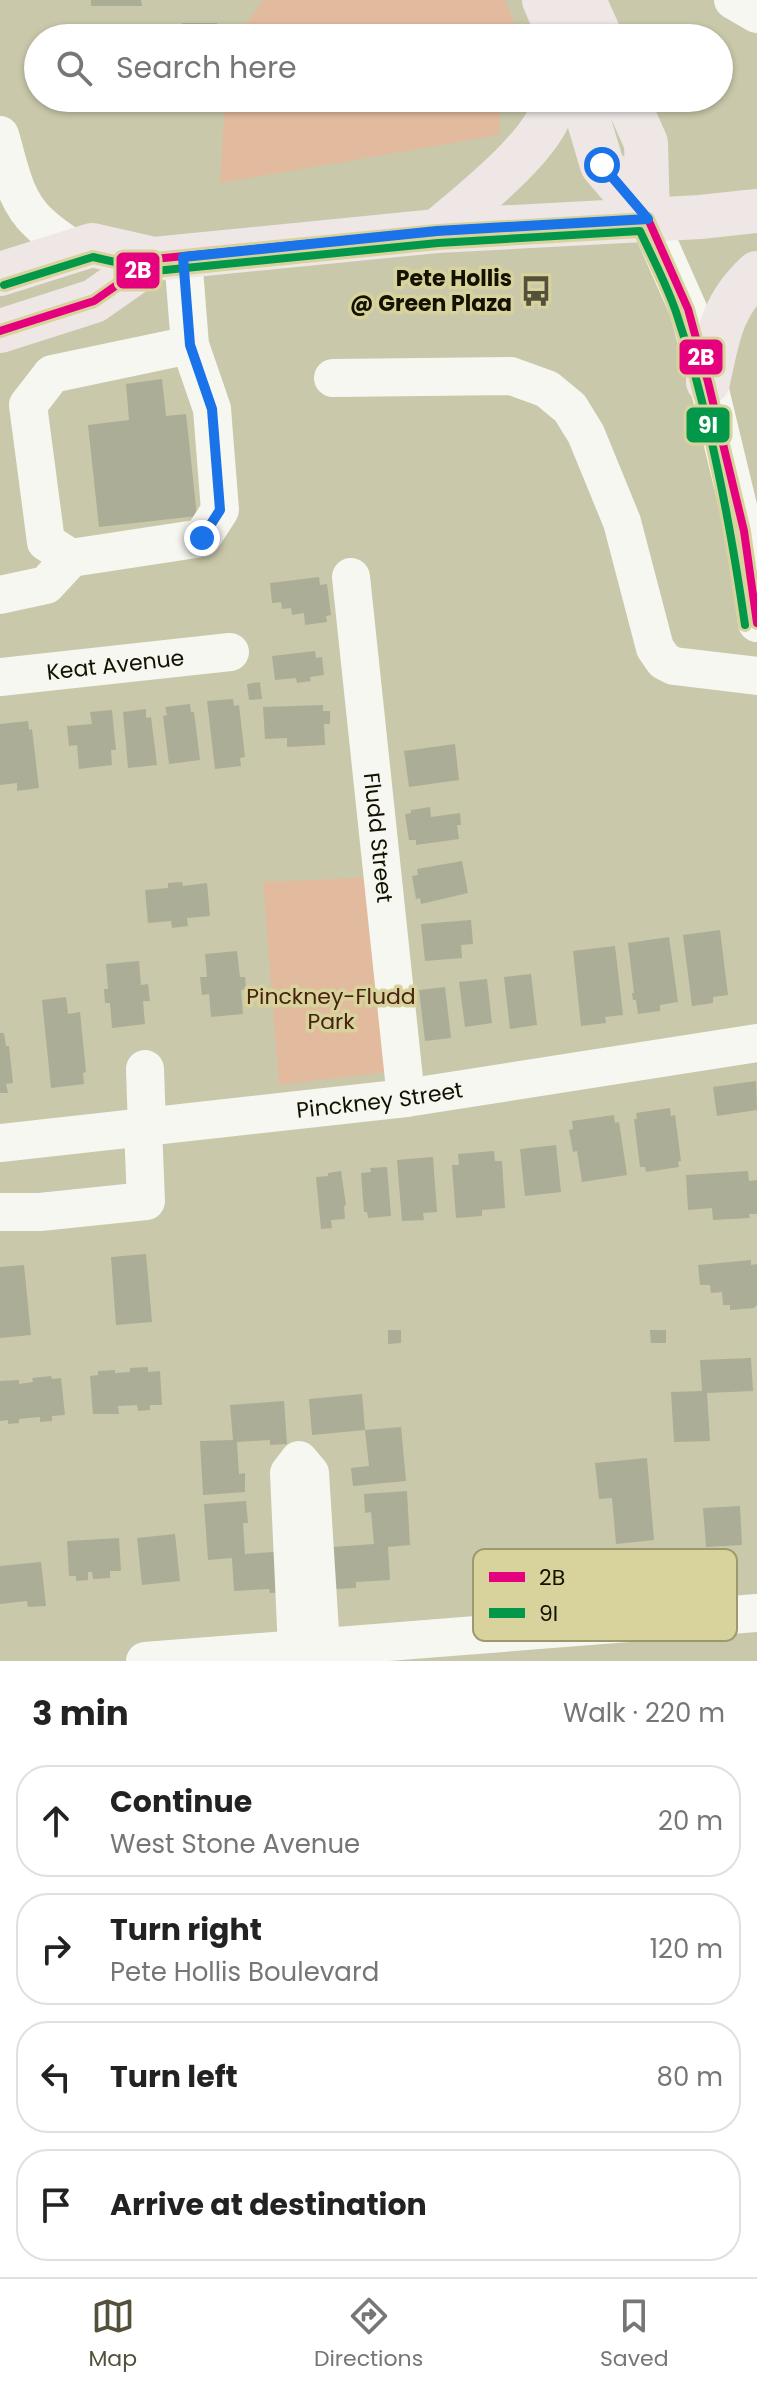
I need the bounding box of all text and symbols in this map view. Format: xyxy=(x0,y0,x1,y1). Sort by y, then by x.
search box xyxy=(24,24,733,112)
icon: search xyxy=(52,46,96,90)
text: Search here xyxy=(116,46,297,89)
route start xyxy=(584,147,620,183)
line badge: 2B xyxy=(115,251,161,290)
text: 2B xyxy=(124,255,152,286)
place label: Pete Hollis @ Green Plaza xyxy=(350,263,512,319)
bus stop icon: Pete Hollis @ Green Plaza xyxy=(519,274,553,308)
line badge: 2B xyxy=(678,338,724,376)
text: 2B xyxy=(687,342,715,373)
line badge: 9I xyxy=(685,406,731,444)
text: 9I xyxy=(698,410,718,441)
route end xyxy=(184,520,220,556)
street label: Keat Avenue xyxy=(45,642,186,687)
street label: Fludd Street xyxy=(356,771,401,904)
park label: Pinckney-Fludd Park xyxy=(246,981,416,1037)
street label: Pinckney Street xyxy=(295,1074,465,1126)
legend xyxy=(473,1549,737,1641)
text: 2B xyxy=(539,1562,565,1593)
text: 9I xyxy=(539,1598,558,1629)
text: 3 min xyxy=(32,1689,129,1737)
text: Walk · 220 m xyxy=(563,1695,725,1731)
text: Continue xyxy=(110,1780,252,1823)
icon: ahead xyxy=(34,1799,78,1843)
text: 20 m xyxy=(658,1803,723,1839)
text: West Stone Avenue xyxy=(110,1826,360,1862)
text: Turn right xyxy=(110,1908,262,1951)
icon: right xyxy=(34,1927,78,1971)
text: 120 m xyxy=(650,1931,723,1967)
text: Pete Hollis Boulevard xyxy=(110,1954,379,1990)
icon: left xyxy=(34,2055,78,2099)
text: Turn left xyxy=(110,2055,238,2098)
text: 80 m xyxy=(657,2059,723,2095)
icon: arrive xyxy=(34,2183,78,2227)
text: Arrive at destination xyxy=(110,2183,427,2226)
tab: Map xyxy=(88,2294,137,2375)
tab: Directions xyxy=(314,2294,423,2375)
tab: Saved xyxy=(600,2294,669,2375)

